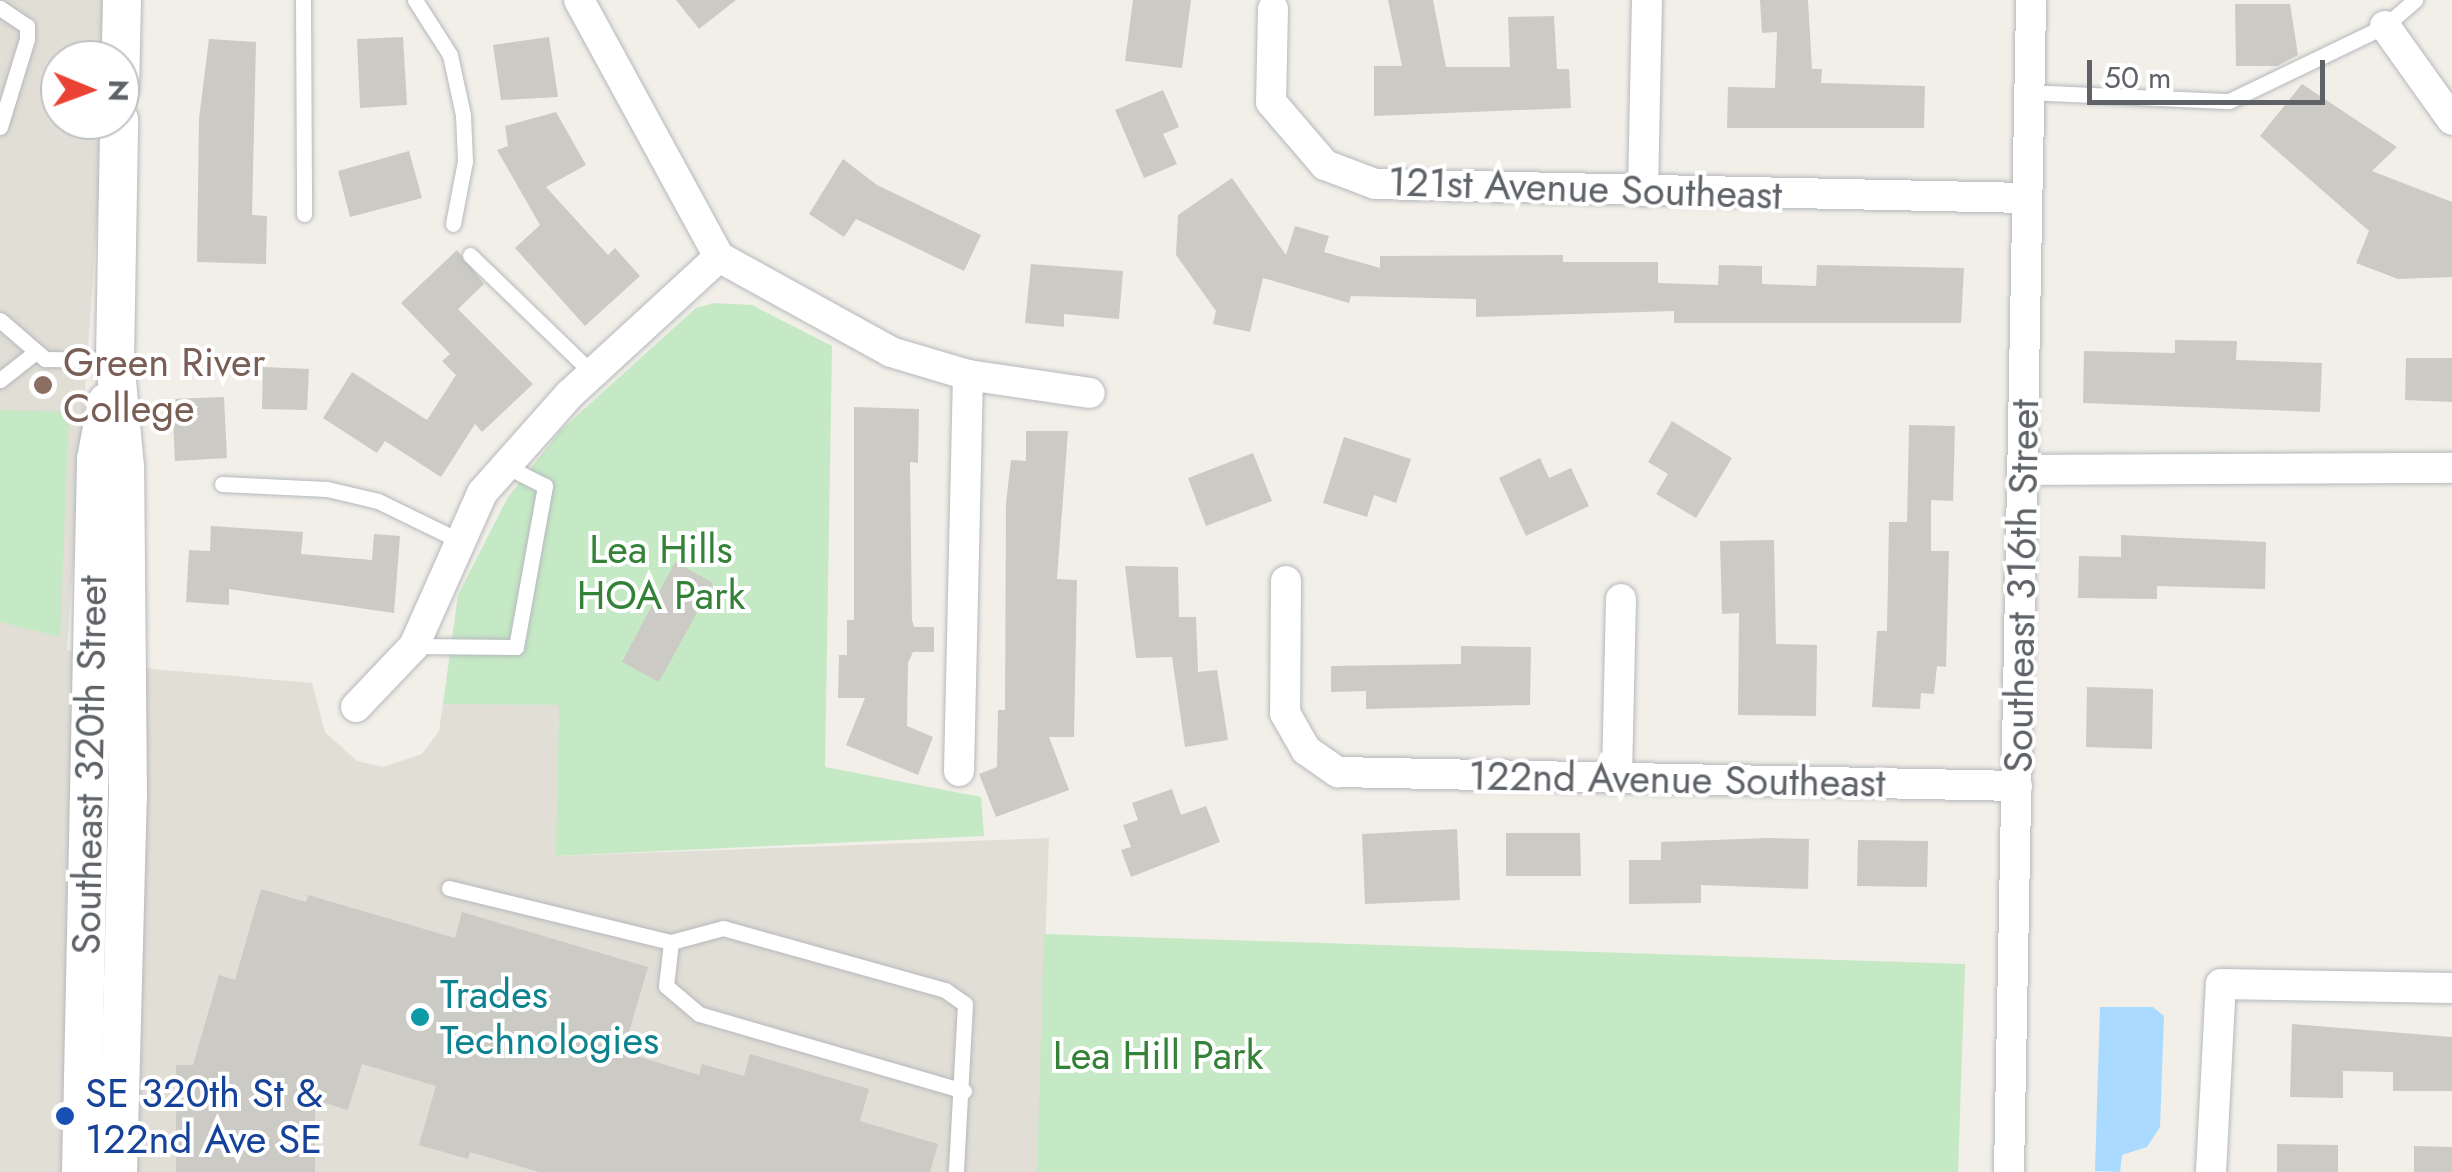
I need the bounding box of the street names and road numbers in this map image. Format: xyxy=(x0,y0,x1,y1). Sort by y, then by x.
street label: 121st Avenue Southeast xyxy=(1387,157,1783,219)
street label: Southeast 316th Street xyxy=(1994,399,2048,773)
street label: Southeast 320th Street xyxy=(62,575,116,955)
street label: 122nd Avenue Southeast xyxy=(1468,751,1886,807)

